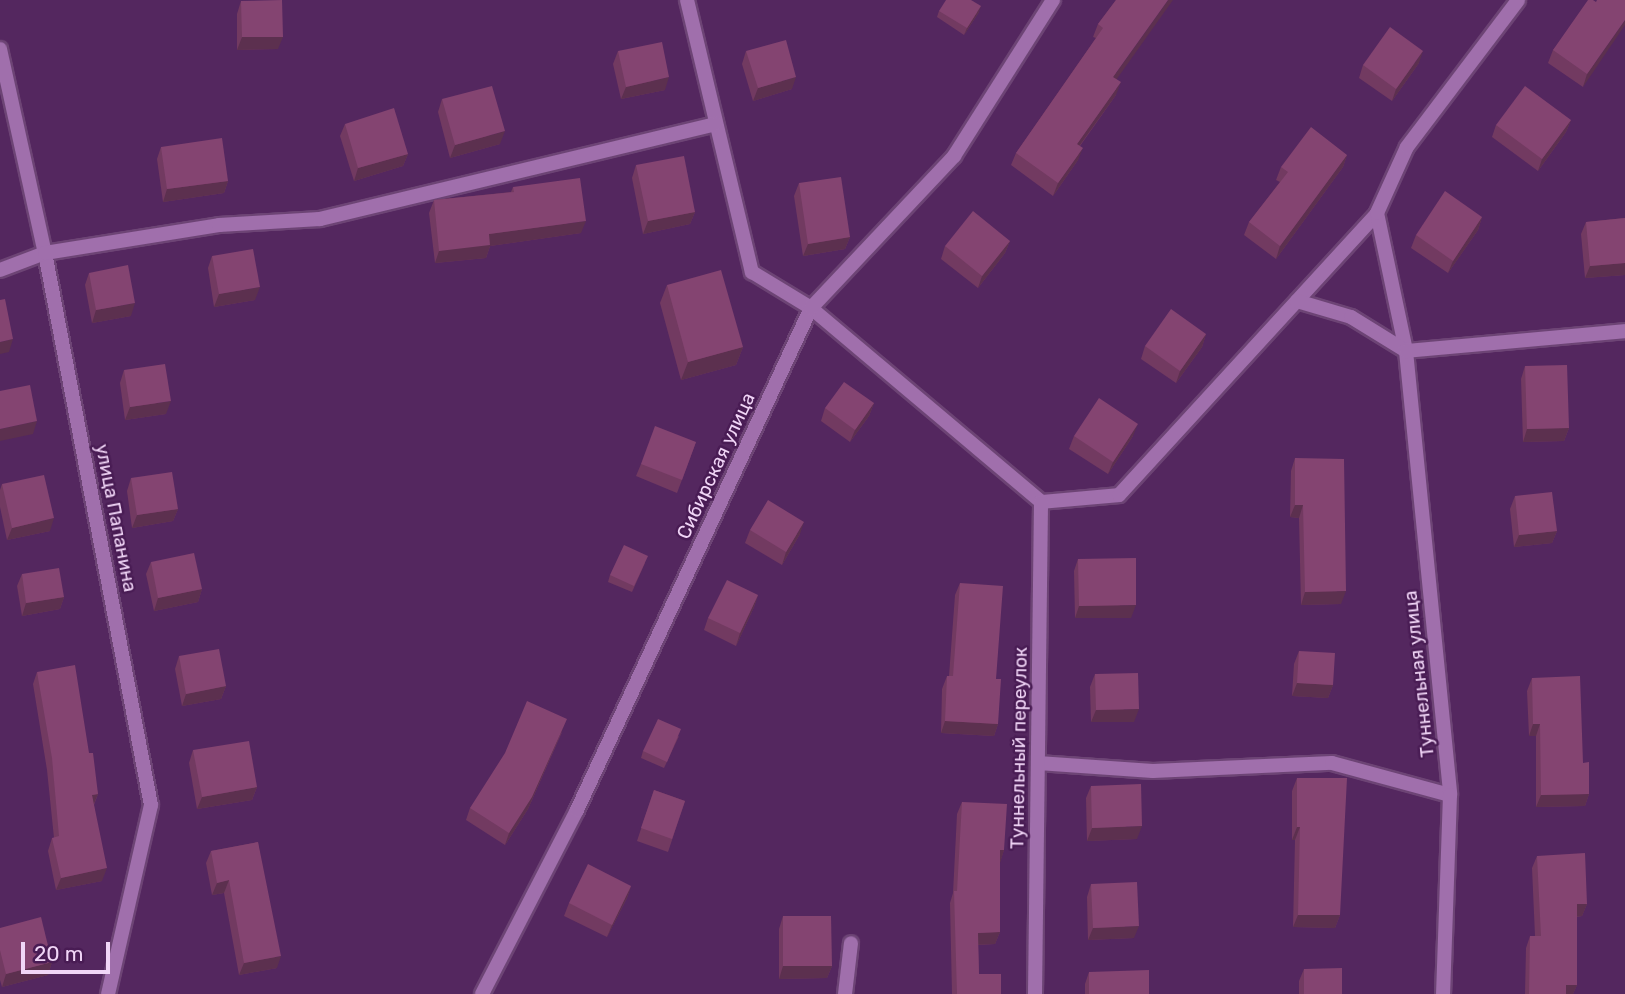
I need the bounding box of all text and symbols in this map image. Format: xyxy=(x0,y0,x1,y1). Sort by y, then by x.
street label: Сибирская улица xyxy=(672,389,760,543)
street label: улица Папанина xyxy=(90,442,142,594)
street label: Туннельная улица xyxy=(1399,590,1439,758)
street label: Туннельный переулок xyxy=(1006,647,1032,849)
scale bar xyxy=(24,928,114,972)
text: 20 m xyxy=(34,941,83,966)

